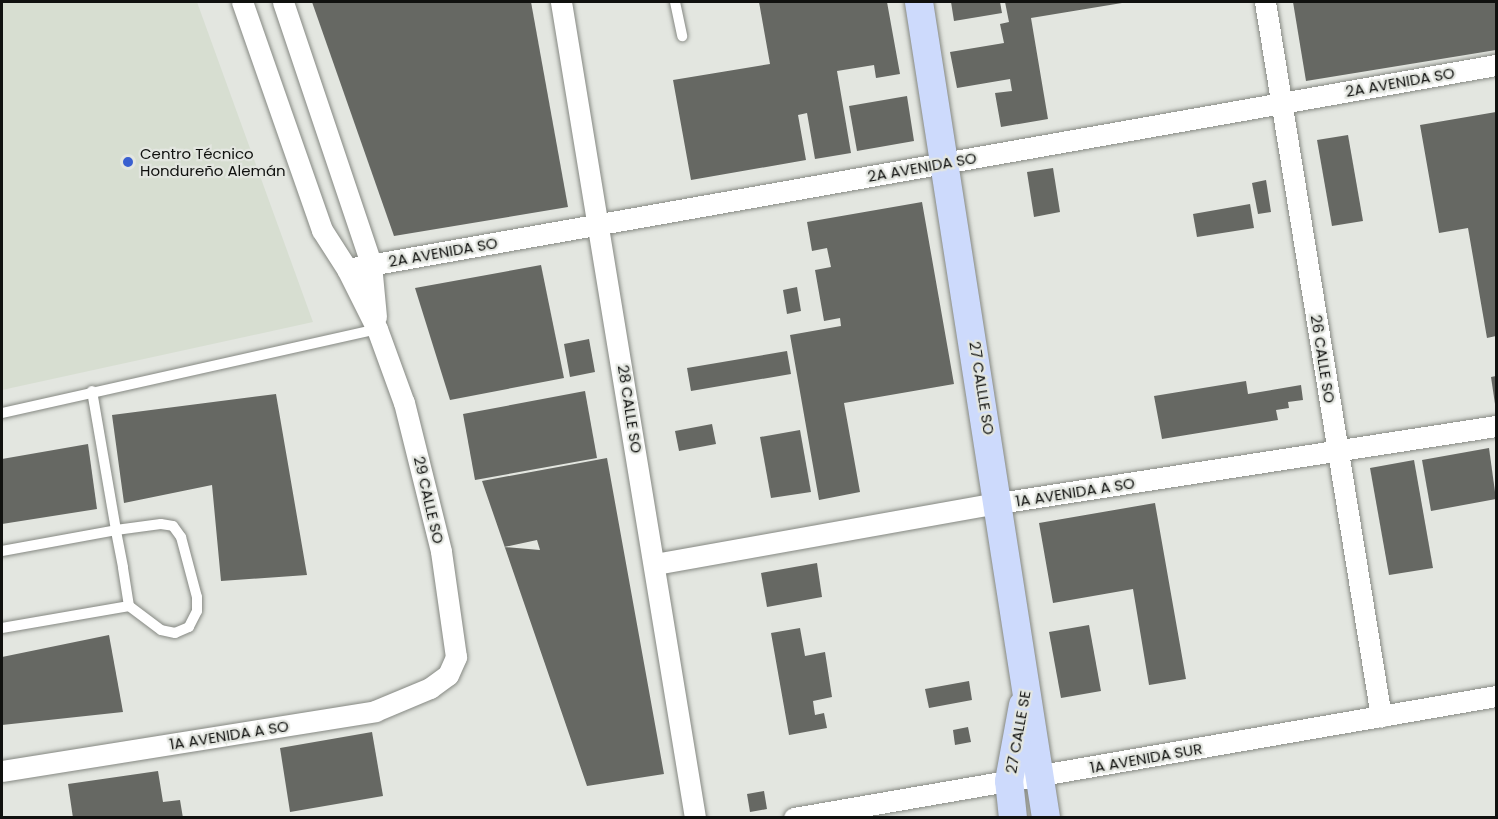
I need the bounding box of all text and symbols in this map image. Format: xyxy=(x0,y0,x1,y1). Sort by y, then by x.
street label: 2A AVENIDA SO xyxy=(1344,64,1456,100)
place label: Centro Técnico Hondureño Alemán xyxy=(140,144,286,179)
street label: 2A AVENIDA SO xyxy=(866,149,978,185)
marker: Centro Técnico Hondureño Alemán xyxy=(121,155,135,169)
street label: 2A AVENIDA SO xyxy=(387,234,499,270)
street label: 26 CALLE SO xyxy=(1307,314,1339,404)
street label: 27 CALLLE SO xyxy=(966,340,998,436)
street label: 28 CALLE SO xyxy=(614,364,646,454)
street label: 29 CALLE SO xyxy=(410,455,448,545)
street label: 1A AVENIDA A SO xyxy=(1014,474,1136,510)
street label: 27 CALLE SE xyxy=(1002,689,1034,775)
street label: 1A AVENIDA A SO xyxy=(168,717,290,753)
street label: 1A AVENIDA SUR xyxy=(1088,739,1204,777)

